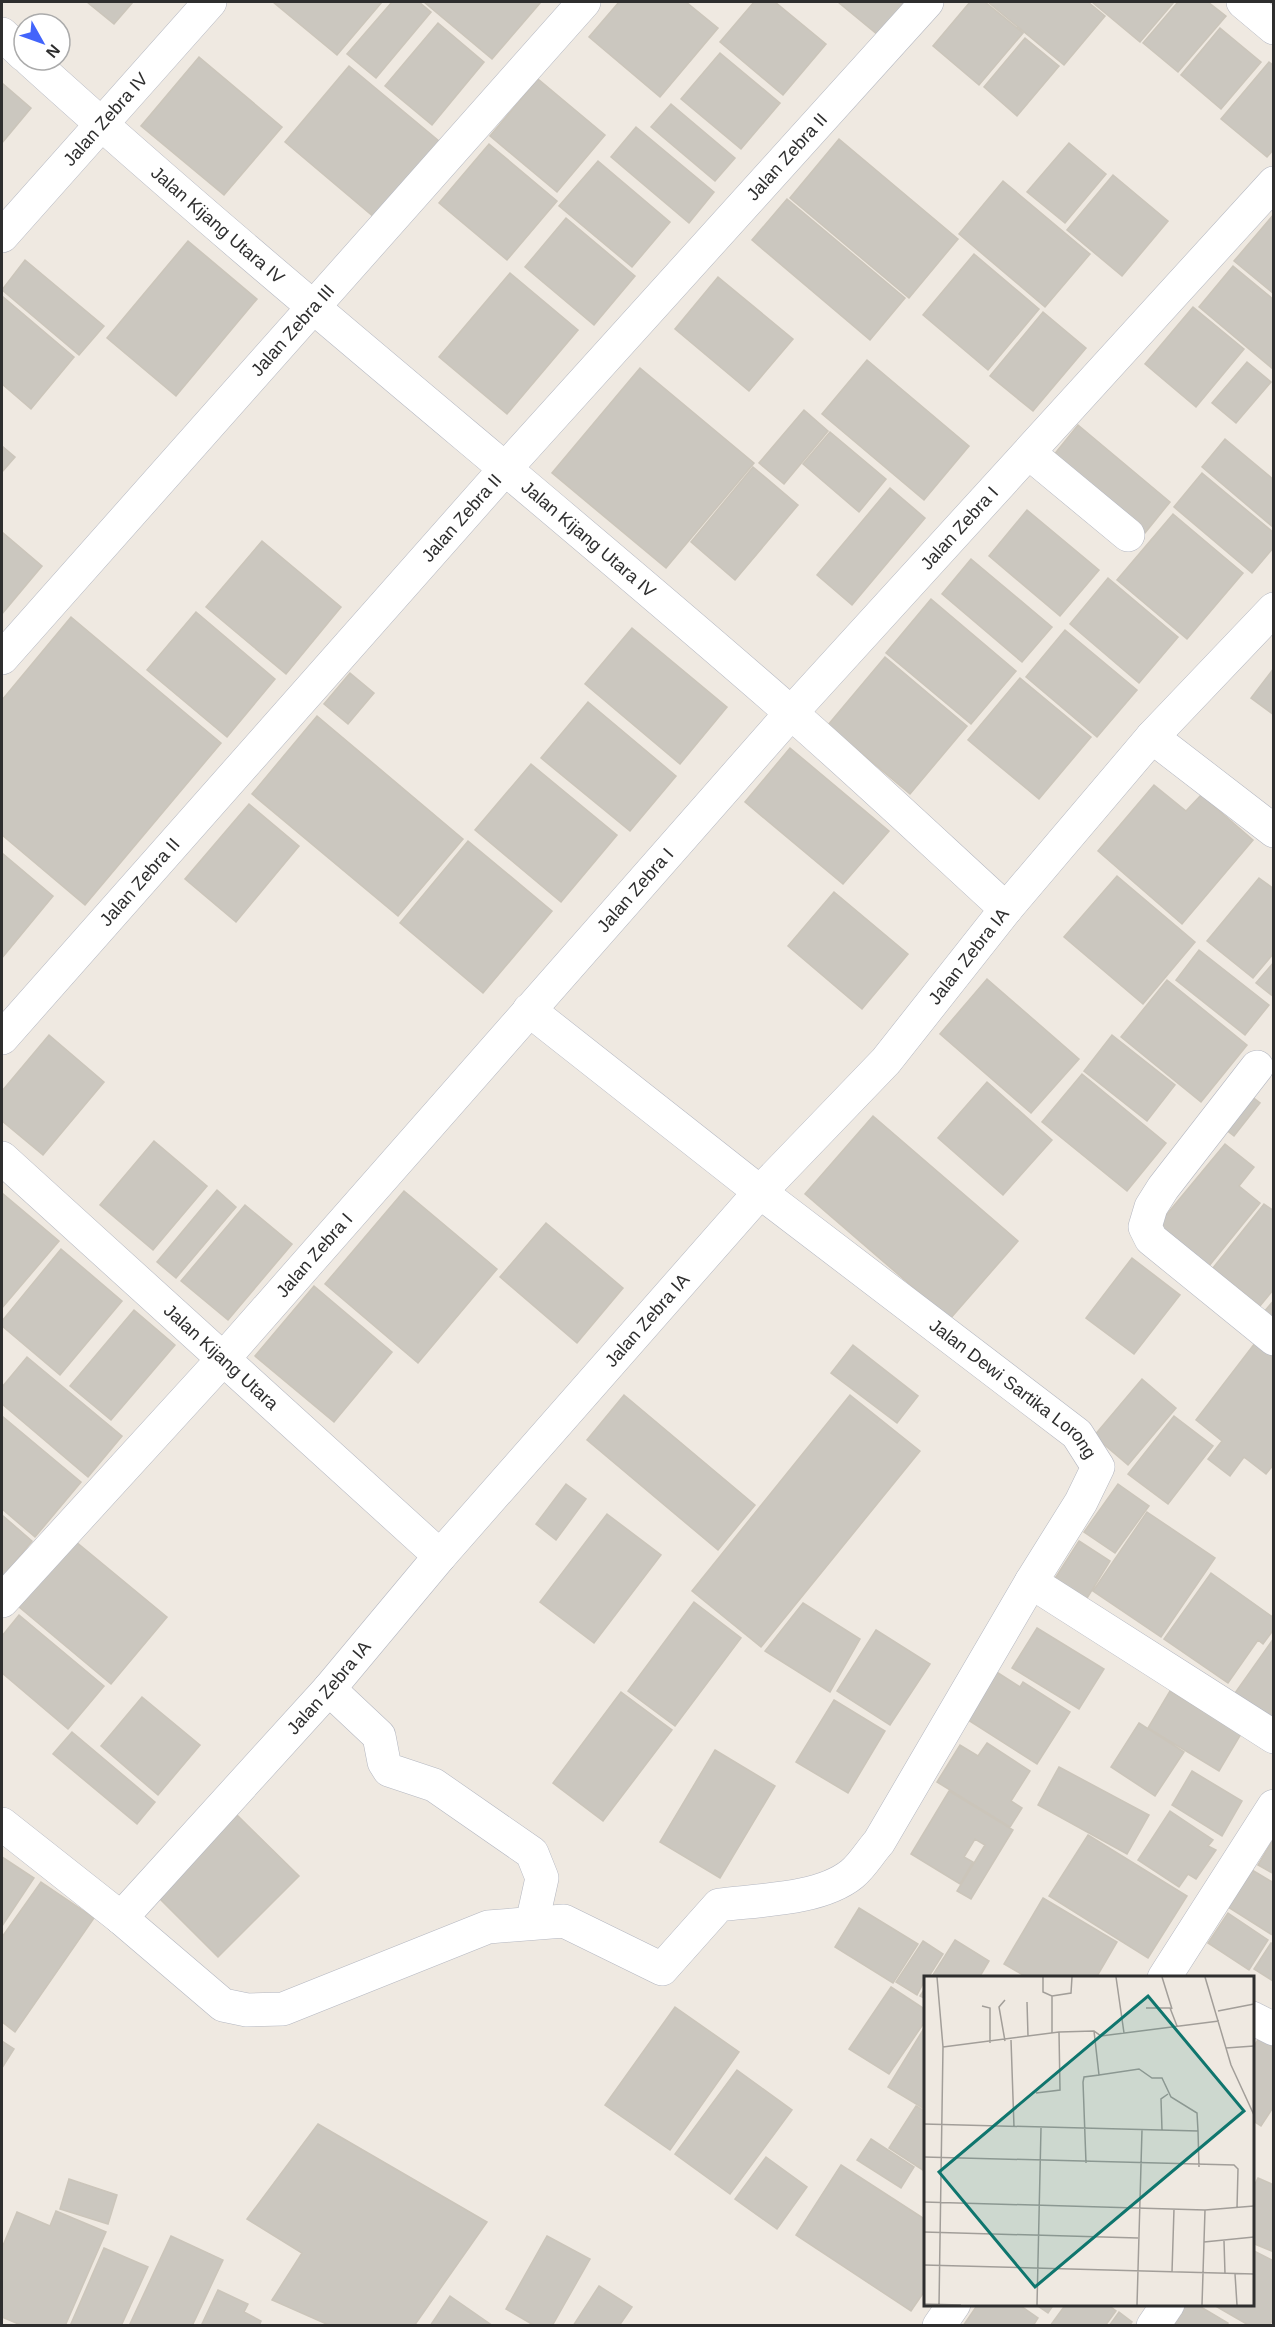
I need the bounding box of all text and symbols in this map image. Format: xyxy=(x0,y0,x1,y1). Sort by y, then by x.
north arrow xyxy=(12,12,72,72)
text: N xyxy=(43,41,63,61)
street label: Jalan Zebra IV xyxy=(59,69,152,170)
street label: Jalan Zebra II xyxy=(743,109,831,205)
street label: Jalan Kijang Utara IV xyxy=(147,162,288,288)
street label: Jalan Zebra III xyxy=(247,281,338,380)
street label: Jalan Zebra II xyxy=(418,470,506,566)
street label: Jalan Kijang Utara IV xyxy=(518,477,660,601)
street label: Jalan Zebra I xyxy=(917,483,1002,574)
street label: Jalan Zebra II xyxy=(96,834,184,930)
street label: Jalan Zebra I xyxy=(593,844,677,936)
street label: Jalan Zebra IA xyxy=(924,904,1013,1009)
street label: Jalan Zebra I xyxy=(272,1209,357,1301)
street label: Jalan Zebra IA xyxy=(601,1270,693,1371)
street label: Jalan Kijang Utara xyxy=(160,1300,283,1415)
street label: Jalan Dewi Sartika Lorong xyxy=(925,1315,1100,1462)
street label: Jalan Zebra IA xyxy=(283,1637,375,1738)
inset map xyxy=(924,1976,1254,2306)

